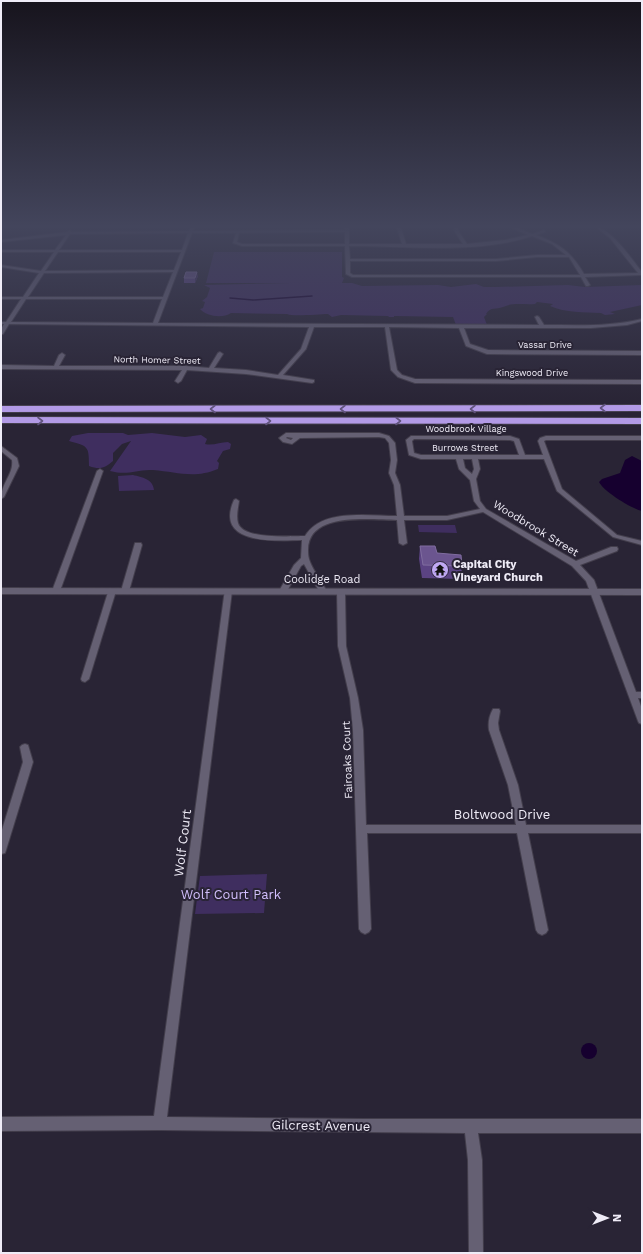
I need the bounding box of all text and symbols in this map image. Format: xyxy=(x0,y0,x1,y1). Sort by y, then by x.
street label: Vassar Drive xyxy=(518,340,572,350)
street label: North Homer Street xyxy=(113,354,201,366)
street label: Kingswood Drive xyxy=(496,368,568,378)
one-way arrow xyxy=(600,404,606,412)
one-way arrow xyxy=(210,405,216,413)
one-way arrow xyxy=(340,405,346,413)
one-way arrow xyxy=(470,405,476,413)
one-way arrow xyxy=(37,417,43,425)
one-way arrow xyxy=(265,417,271,425)
one-way arrow xyxy=(395,417,401,425)
street label: Woodbrook Village xyxy=(425,424,507,434)
street label: Burrows Street xyxy=(432,443,498,453)
street label: Woodbrook Street xyxy=(491,498,581,559)
place label: Capital City Vineyard Church xyxy=(453,558,543,584)
temple icon: Capital City Vineyard Church xyxy=(430,560,450,580)
street label: Coolidge Road xyxy=(284,573,360,586)
street label: Fairoaks Court xyxy=(340,720,355,799)
street label: Boltwood Drive xyxy=(454,807,550,822)
street label: Wolf Court xyxy=(171,808,194,878)
park label: Wolf Court Park xyxy=(181,887,282,902)
street label: Gilcrest Avenue xyxy=(271,1117,371,1134)
north arrow xyxy=(587,1198,627,1238)
text: N xyxy=(610,1214,623,1222)

